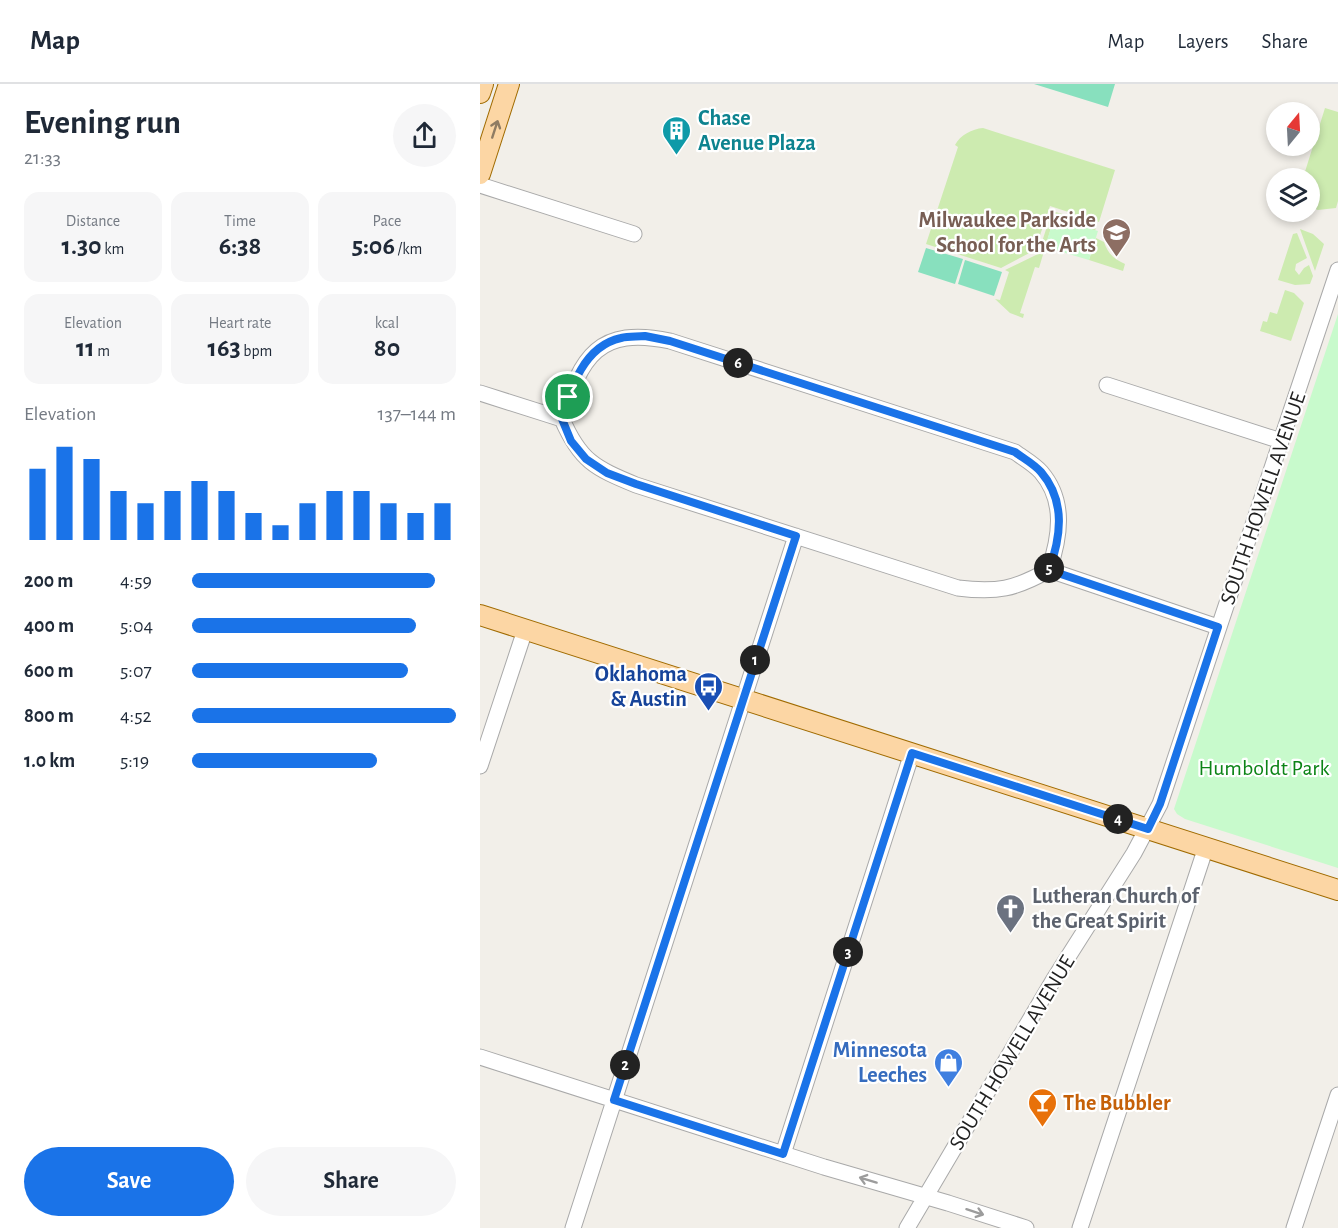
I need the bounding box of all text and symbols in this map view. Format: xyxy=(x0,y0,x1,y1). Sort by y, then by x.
text: Map xyxy=(30,27,80,55)
text: Map xyxy=(1108,31,1144,52)
text: Layers xyxy=(1177,31,1228,52)
text: Share xyxy=(1261,31,1308,52)
north arrow xyxy=(1266,102,1320,156)
map controls xyxy=(1266,102,1320,222)
button: share xyxy=(393,104,456,167)
text: Evening run xyxy=(24,107,181,140)
place label: Chase Avenue Plaza xyxy=(698,107,816,154)
building icon: Chase Avenue Plaza xyxy=(661,114,693,156)
one-way arrow xyxy=(490,120,501,139)
text: 21:33 xyxy=(24,148,61,168)
button: layers xyxy=(1266,168,1320,222)
place label: Milwaukee Parkside School for the Arts xyxy=(919,209,1096,256)
text: Distance xyxy=(66,213,120,229)
text: Time xyxy=(224,213,256,229)
text: Pace xyxy=(373,213,401,229)
school or university icon: Milwaukee Parkside School for the Arts xyxy=(1101,216,1133,258)
text: 1.30 xyxy=(62,233,102,259)
text: 6:38 xyxy=(219,233,261,259)
text: 5:06 xyxy=(352,233,395,259)
text: km xyxy=(102,241,124,257)
text: /km xyxy=(395,241,422,257)
text: Elevation xyxy=(64,315,122,331)
text: Heart rate xyxy=(209,315,271,331)
text: kcal xyxy=(375,315,399,331)
text: 11 xyxy=(76,335,95,361)
text: 163 xyxy=(208,335,241,361)
text: 80 xyxy=(374,335,400,361)
text: m xyxy=(95,343,110,359)
text: bpm xyxy=(241,343,272,359)
pin: 6 xyxy=(723,348,753,378)
text: 6 xyxy=(734,355,742,371)
pin xyxy=(542,371,593,422)
icon: arrive xyxy=(551,380,584,413)
street label: SOUTH HOWELL AVENUE xyxy=(1216,389,1310,607)
text: Elevation xyxy=(24,404,96,424)
text: 137–144 m xyxy=(378,404,456,424)
pin: 5 xyxy=(1034,553,1064,583)
text: 5 xyxy=(1046,560,1052,576)
text: 200 m xyxy=(24,571,73,591)
text: 4:59 xyxy=(120,571,152,591)
text: 400 m xyxy=(24,616,74,636)
text: 5:04 xyxy=(120,616,153,636)
pin: 1 xyxy=(740,645,770,675)
text: 1 xyxy=(752,652,758,668)
text: 600 m xyxy=(24,661,74,681)
text: 5:07 xyxy=(120,661,152,681)
place label: Oklahoma & Austin xyxy=(595,663,687,710)
bus stop icon: Oklahoma & Austin xyxy=(692,670,724,712)
text: 800 m xyxy=(24,706,74,726)
text: 4:52 xyxy=(120,706,152,726)
text: 1.0 km xyxy=(24,751,75,771)
text: 5:19 xyxy=(120,751,149,771)
park label: Humboldt Park xyxy=(1199,757,1330,779)
pin: 4 xyxy=(1103,804,1133,834)
text: 4 xyxy=(1114,811,1122,827)
place label: Lutheran Church of the Great Spirit xyxy=(1032,885,1200,932)
church icon: Lutheran Church of the Great Spirit xyxy=(995,892,1027,934)
pin: 3 xyxy=(833,937,863,967)
text: 3 xyxy=(845,944,851,960)
street label: SOUTH HOWELL AVENUE xyxy=(945,951,1079,1154)
place label: Minnesota Leeches xyxy=(833,1039,927,1086)
shop icon: Minnesota Leeches xyxy=(932,1046,964,1088)
pin: 2 xyxy=(610,1050,640,1080)
text: 2 xyxy=(621,1057,629,1073)
bar icon: The Bubbler xyxy=(1026,1086,1058,1128)
place label: The Bubbler xyxy=(1063,1092,1171,1114)
button: Save xyxy=(24,1147,234,1216)
button: Share xyxy=(246,1147,456,1216)
one-way arrow xyxy=(859,1174,878,1185)
one-way arrow xyxy=(965,1207,984,1218)

